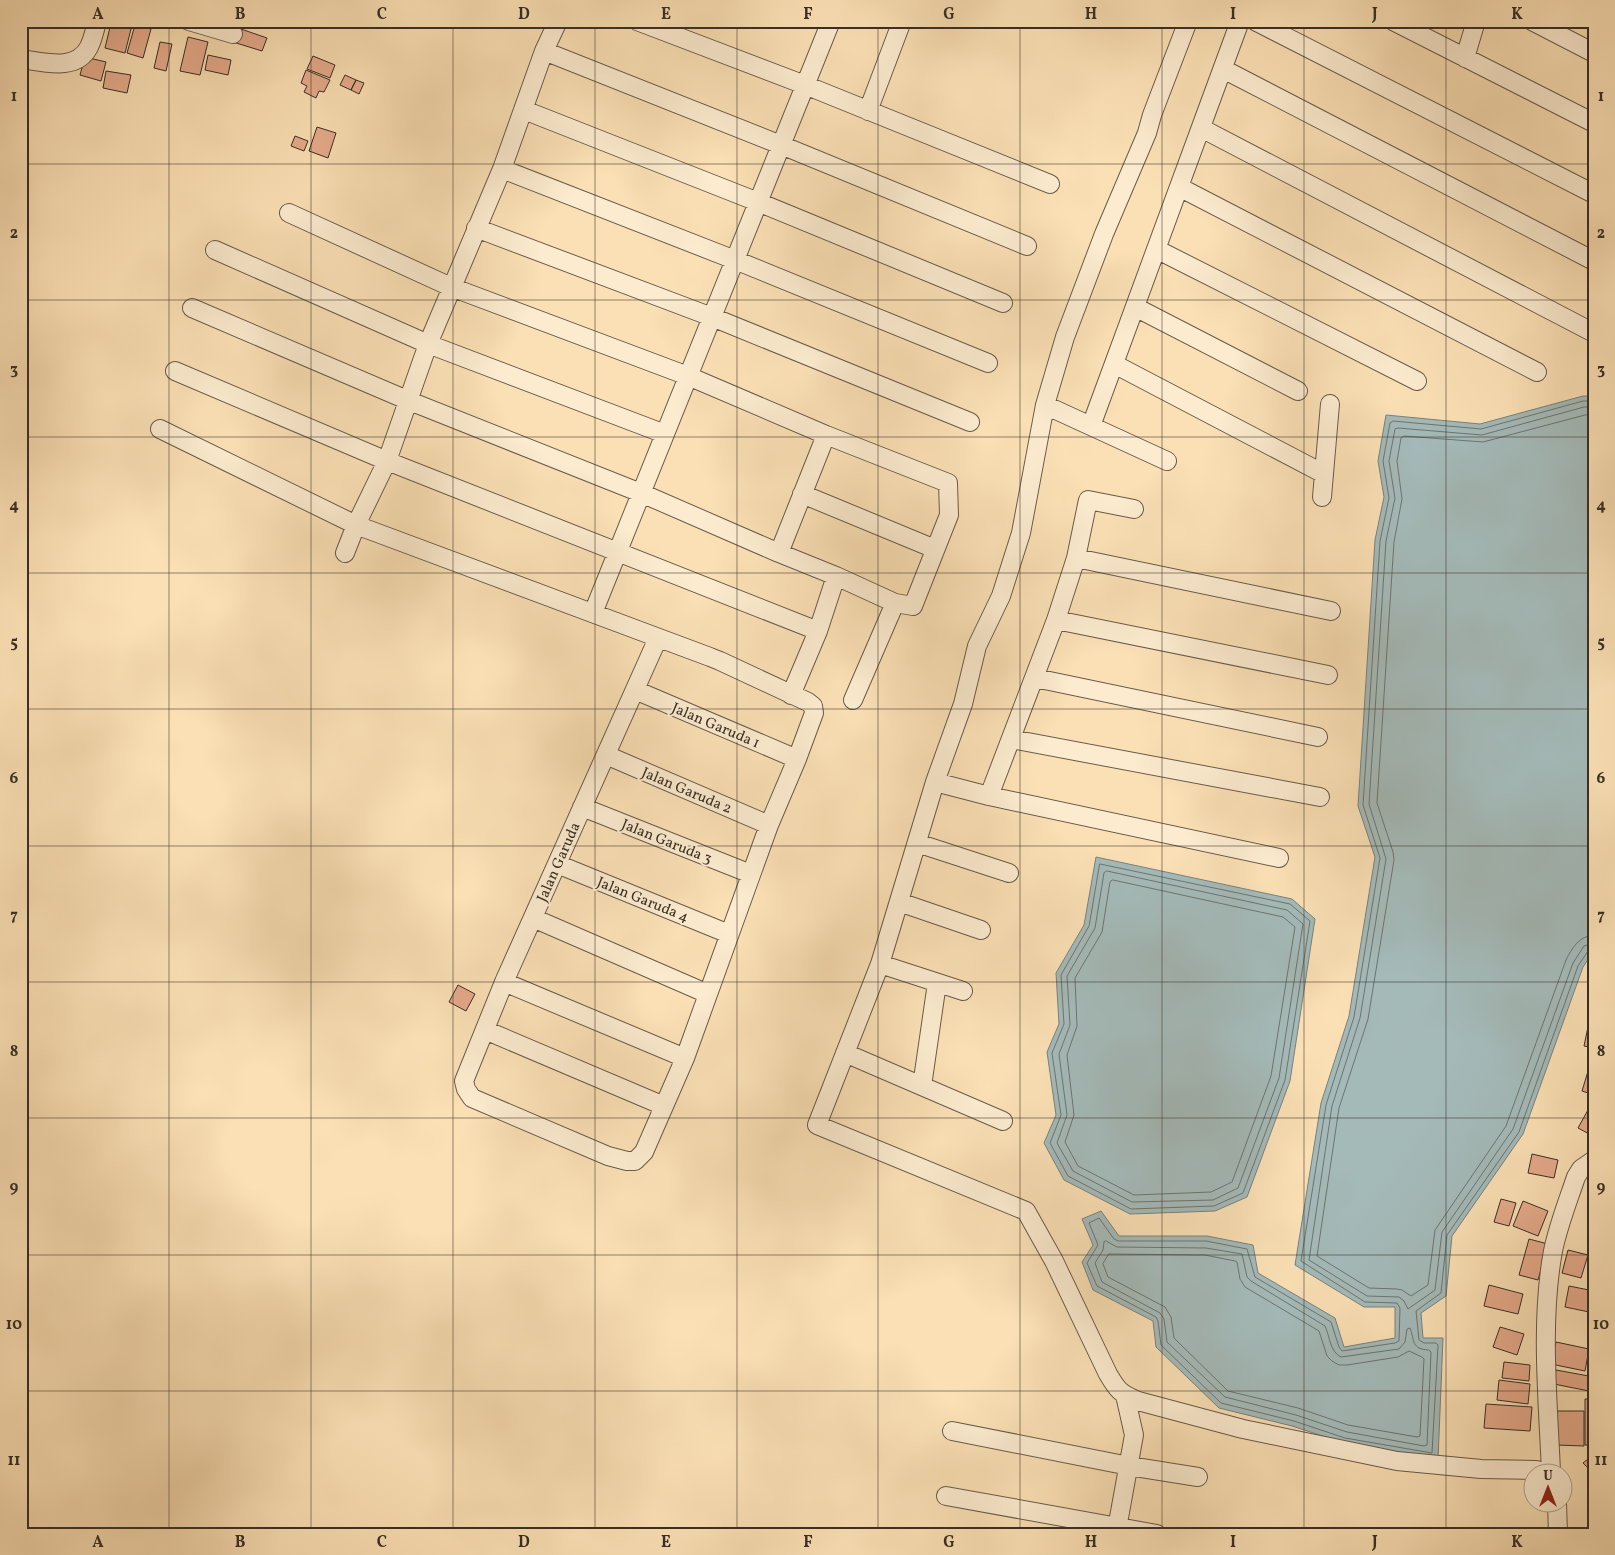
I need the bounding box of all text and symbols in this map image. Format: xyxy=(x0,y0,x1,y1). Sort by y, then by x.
text: A xyxy=(92,4,104,26)
text: B xyxy=(235,4,246,26)
text: C xyxy=(377,4,387,26)
text: D xyxy=(518,4,530,26)
text: E xyxy=(661,4,671,26)
text: F xyxy=(803,4,813,26)
text: G xyxy=(943,4,955,26)
text: H xyxy=(1085,4,1097,26)
text: I xyxy=(1230,4,1236,26)
text: J xyxy=(1371,4,1378,26)
text: K xyxy=(1511,4,1523,26)
text: 1 xyxy=(11,86,17,108)
text: 1 xyxy=(1598,86,1604,108)
text: 2 xyxy=(10,223,18,245)
text: 2 xyxy=(1597,223,1605,245)
text: 3 xyxy=(10,359,18,381)
text: 3 xyxy=(1597,359,1605,381)
text: 4 xyxy=(9,495,19,517)
text: 4 xyxy=(1596,495,1606,517)
text: 5 xyxy=(10,632,18,654)
text: 5 xyxy=(1597,632,1605,654)
street label: Jalan Garuda 1 xyxy=(668,698,763,754)
street label: Jalan Garuda 2 xyxy=(638,763,735,820)
text: 6 xyxy=(10,768,19,790)
text: 6 xyxy=(1597,768,1606,790)
street label: Jalan Garuda 3 xyxy=(618,815,715,870)
street label: Jalan Garuda xyxy=(532,819,586,906)
street label: Jalan Garuda 4 xyxy=(593,872,692,928)
text: 7 xyxy=(10,905,18,927)
text: 7 xyxy=(1597,905,1605,927)
text: 8 xyxy=(10,1041,18,1063)
text: 8 xyxy=(1597,1041,1605,1063)
text: 9 xyxy=(10,1177,19,1199)
text: 9 xyxy=(1597,1177,1606,1199)
text: 10 xyxy=(6,1314,22,1336)
text: 10 xyxy=(1593,1314,1609,1336)
text: 11 xyxy=(8,1450,20,1472)
text: 11 xyxy=(1595,1450,1607,1472)
north arrow xyxy=(1522,1462,1572,1512)
text: U xyxy=(1543,1467,1553,1486)
text: A xyxy=(92,1532,104,1554)
text: B xyxy=(235,1532,246,1554)
text: C xyxy=(377,1532,387,1554)
text: D xyxy=(518,1532,530,1554)
text: E xyxy=(661,1532,671,1554)
text: F xyxy=(803,1532,813,1554)
text: G xyxy=(943,1532,955,1554)
text: H xyxy=(1085,1532,1097,1554)
text: I xyxy=(1230,1532,1236,1554)
text: J xyxy=(1371,1532,1378,1554)
text: K xyxy=(1511,1532,1523,1554)

